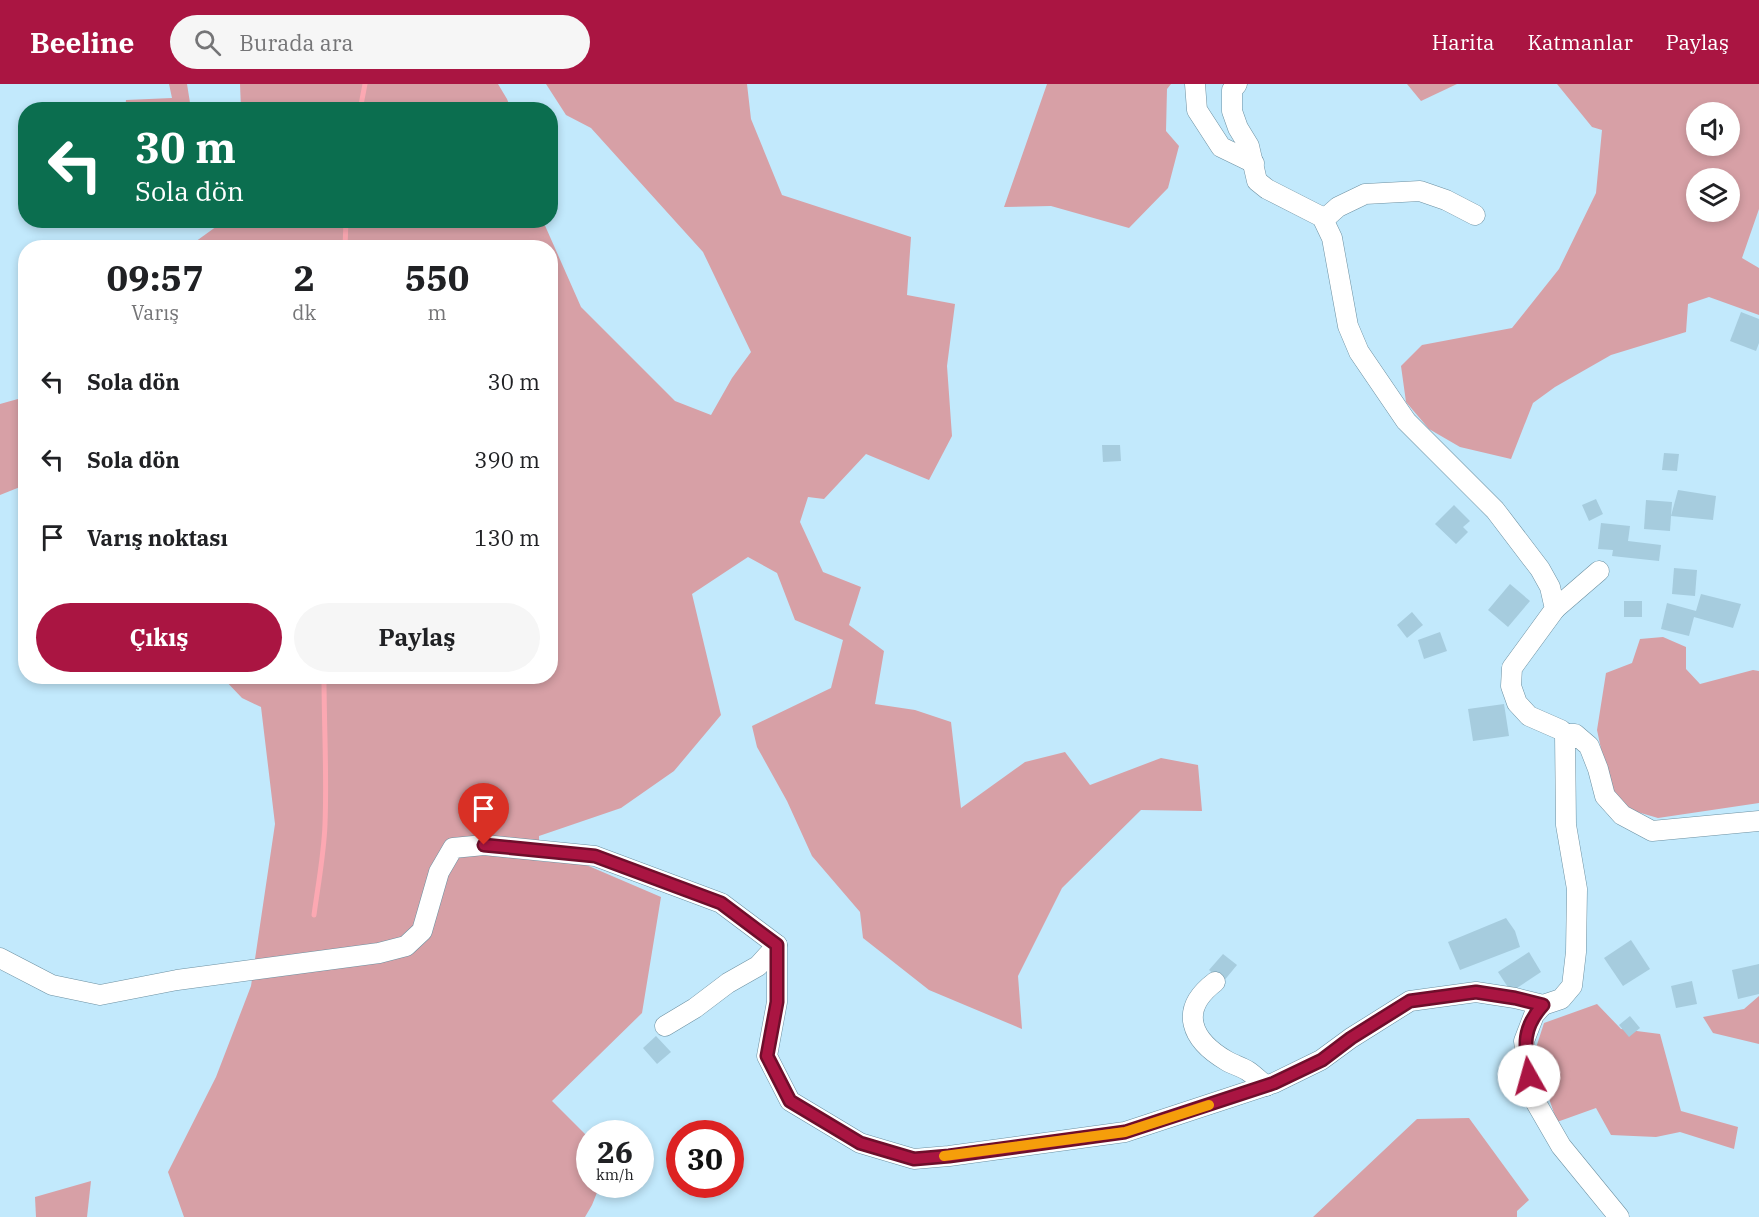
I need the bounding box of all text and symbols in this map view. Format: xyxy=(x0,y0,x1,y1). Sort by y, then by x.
search box xyxy=(170,15,590,69)
text: Beeline xyxy=(30,24,134,61)
icon: search xyxy=(191,26,224,59)
text: Burada ara xyxy=(239,28,353,57)
text: Harita xyxy=(1432,28,1495,56)
text: Katmanlar xyxy=(1528,28,1633,56)
text: Paylaş xyxy=(1666,28,1729,56)
map controls xyxy=(1686,102,1740,222)
button: sound xyxy=(1686,102,1740,156)
text: 30 m xyxy=(135,120,236,175)
icon: left xyxy=(36,126,114,204)
button: layers xyxy=(1686,168,1740,222)
text: Sola dön xyxy=(135,173,244,208)
text: 09:57 xyxy=(107,254,204,301)
text: 2 xyxy=(293,254,315,301)
text: 550 xyxy=(405,254,469,301)
text: Varış xyxy=(131,299,179,326)
text: dk xyxy=(292,299,316,326)
text: m xyxy=(428,299,447,326)
icon: left xyxy=(36,365,69,398)
text: Sola dön xyxy=(87,367,180,396)
text: 30 m xyxy=(488,367,540,396)
icon: left xyxy=(36,443,69,476)
text: Sola dön xyxy=(87,445,180,474)
text: 390 m xyxy=(474,445,540,474)
icon: arrive xyxy=(36,521,69,554)
text: Varış noktası xyxy=(87,523,228,552)
text: 130 m xyxy=(474,523,540,552)
button: Çıkış xyxy=(36,603,282,672)
button: Paylaş xyxy=(294,603,540,672)
pin xyxy=(458,783,509,845)
icon: arrive xyxy=(467,792,500,825)
position arrow xyxy=(1497,1044,1561,1108)
speed limit sign: 30 xyxy=(666,1120,744,1198)
text: 26 xyxy=(597,1132,633,1171)
text: km/h xyxy=(596,1165,634,1184)

